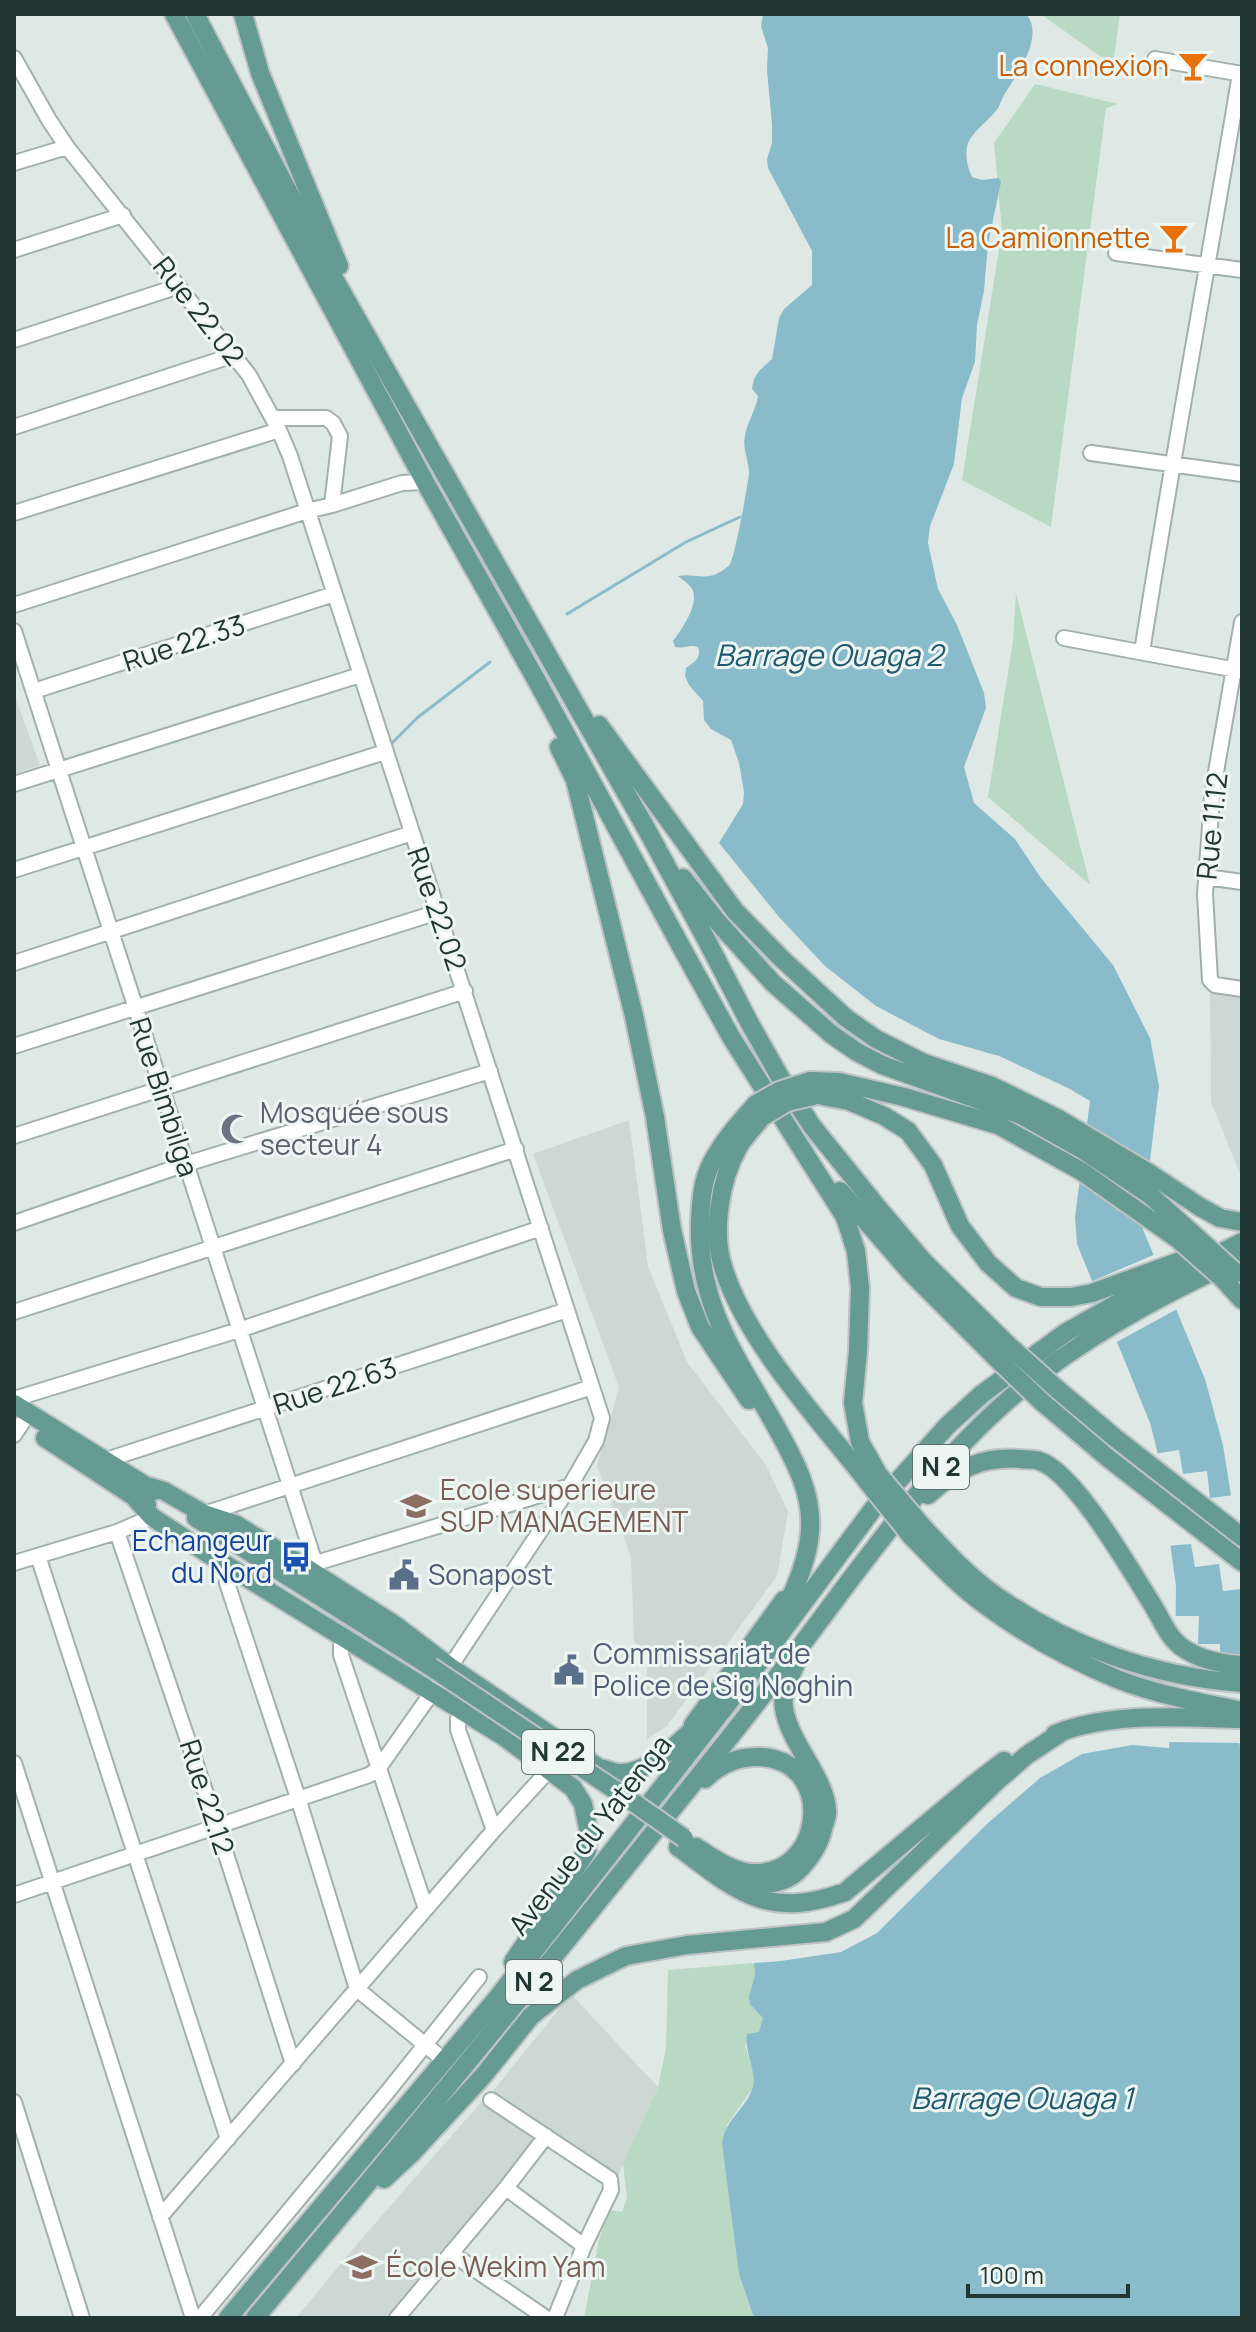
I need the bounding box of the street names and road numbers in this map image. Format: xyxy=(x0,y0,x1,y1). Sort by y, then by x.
street label: Rue 22.02 xyxy=(145,248,254,373)
street label: Rue 22.33 xyxy=(118,604,250,680)
street label: Rue 11.12 xyxy=(1186,770,1236,881)
street label: Rue 22.02 xyxy=(399,842,477,976)
street label: Rue Bimbilga xyxy=(121,1012,209,1181)
street label: Rue 22.63 xyxy=(268,1347,401,1423)
road number: N 2 xyxy=(913,1445,969,1489)
street label: Avenue du Yatenga xyxy=(499,1726,679,1942)
road number: N 22 xyxy=(522,1730,594,1774)
street label: Rue 22.12 xyxy=(172,1734,244,1859)
road number: N 2 xyxy=(506,1960,562,2004)

